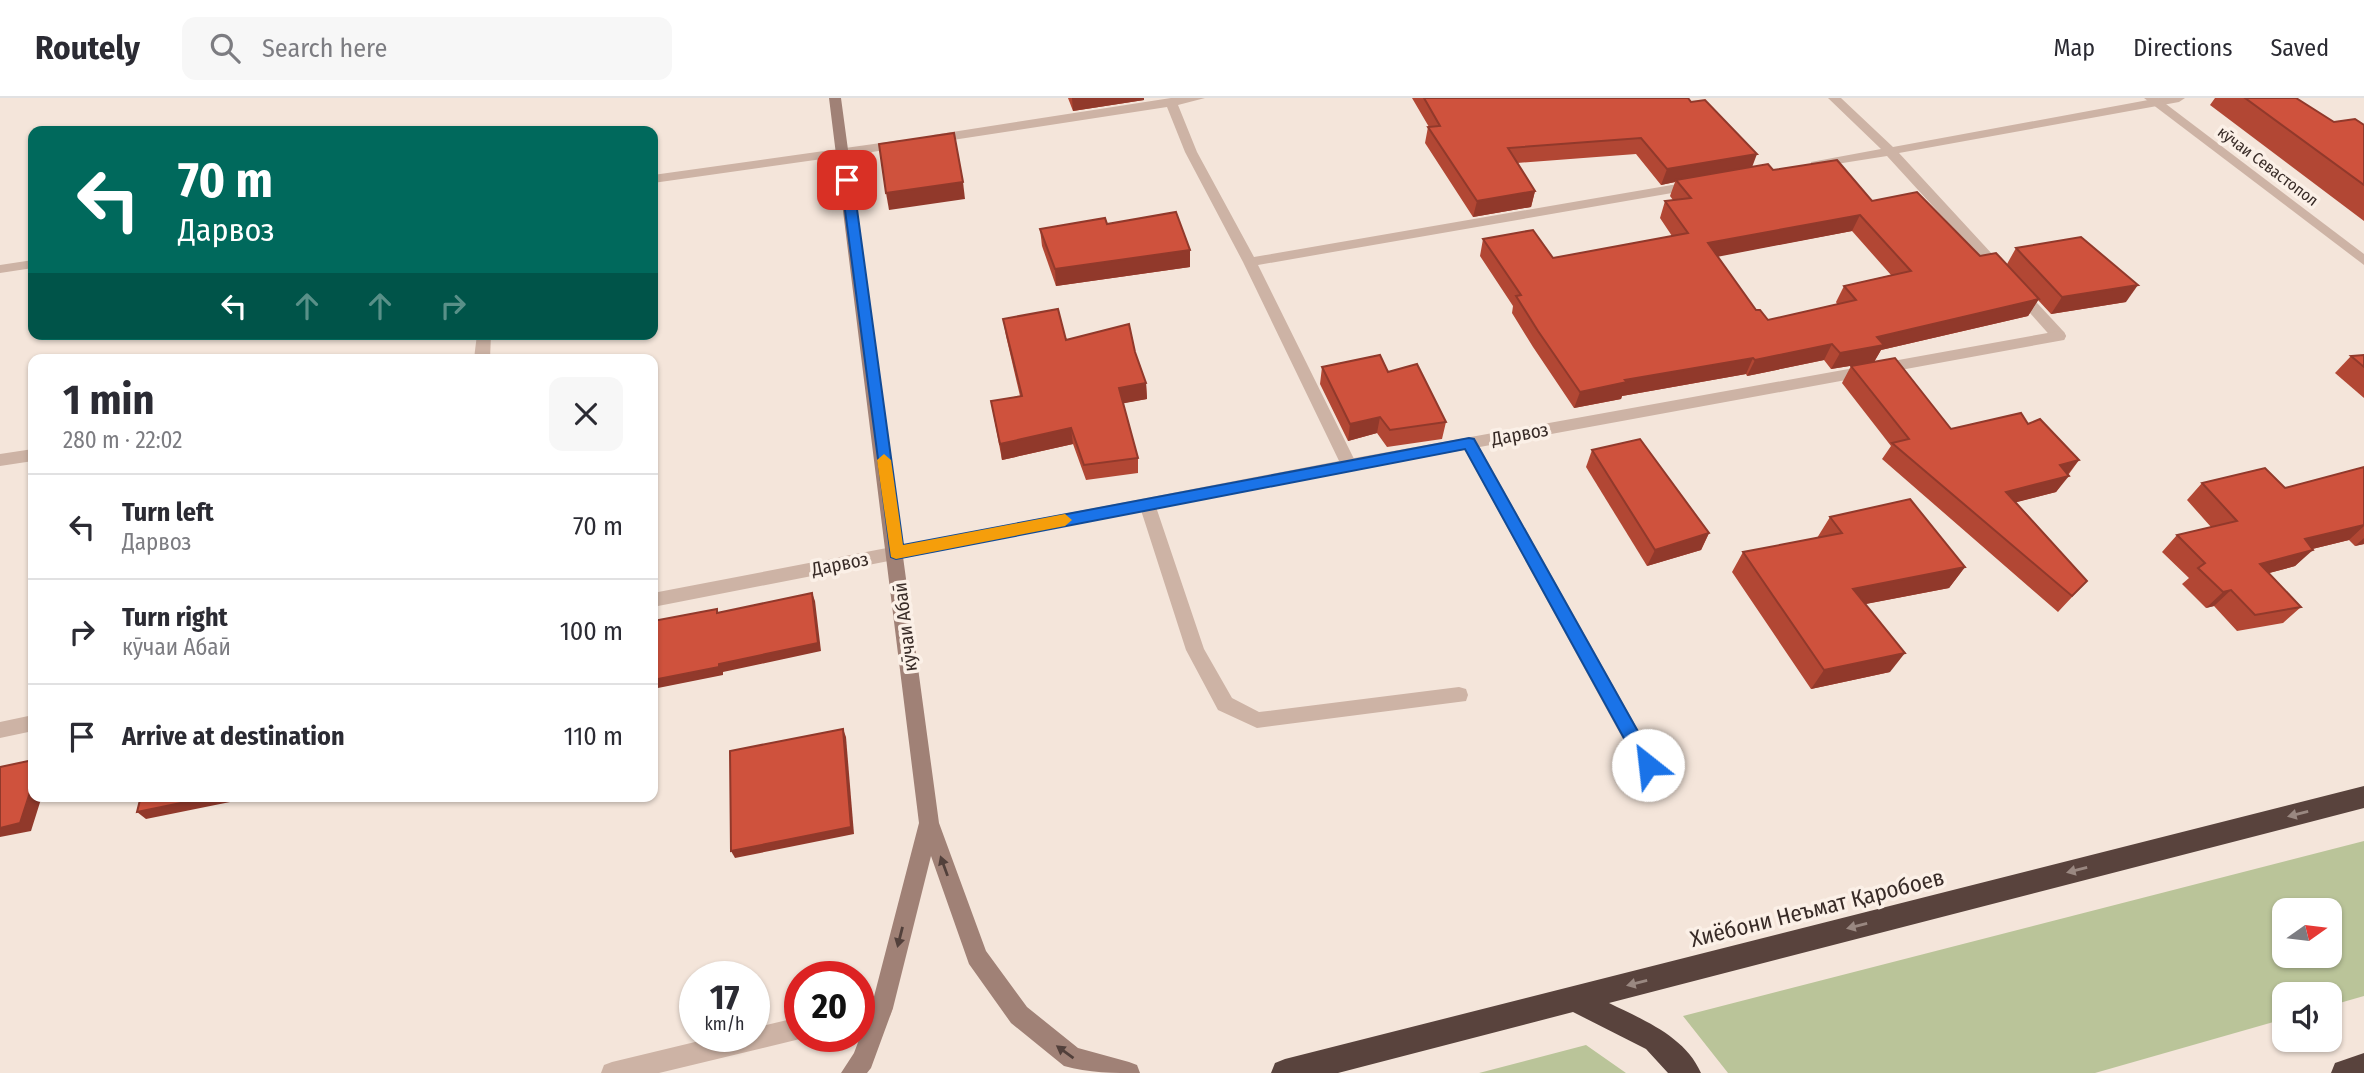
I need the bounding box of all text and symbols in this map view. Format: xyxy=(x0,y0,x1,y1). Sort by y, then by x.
search box xyxy=(182,17,672,80)
text: Routely xyxy=(35,28,140,68)
icon: search xyxy=(206,29,244,67)
text: Search here xyxy=(262,33,387,64)
text: Map xyxy=(2054,34,2095,62)
text: Directions xyxy=(2133,34,2232,62)
text: Saved xyxy=(2270,34,2329,62)
street label: кӯчаи Севастопол xyxy=(2214,122,2322,210)
pin xyxy=(817,150,877,210)
text: 70 m xyxy=(178,151,273,210)
icon: left xyxy=(63,154,154,245)
icon: arrive xyxy=(828,161,866,199)
text: Дарвоз xyxy=(178,211,275,249)
icon: left xyxy=(215,287,253,325)
icon: ahead xyxy=(288,287,326,325)
icon: ahead xyxy=(361,287,399,325)
icon: right xyxy=(434,287,472,325)
text: 1 min xyxy=(63,375,154,425)
button: close xyxy=(549,377,623,451)
street label: Дарвоз xyxy=(1489,418,1550,450)
text: 280 m · 22:02 xyxy=(63,426,182,454)
text: Turn left xyxy=(122,497,214,528)
icon: left xyxy=(63,508,101,546)
text: 70 m xyxy=(573,511,623,542)
text: Дарвоз xyxy=(122,528,192,556)
street label: Дарвоз xyxy=(809,547,870,581)
street label: кӯчаи Абаӣ xyxy=(888,581,922,673)
text: Turn right xyxy=(122,602,228,633)
icon: right xyxy=(63,613,101,651)
text: 100 m xyxy=(560,616,623,647)
text: кӯчаи Абаӣ xyxy=(122,633,231,661)
icon: arrive xyxy=(63,718,101,756)
text: Arrive at destination xyxy=(122,721,345,752)
text: 110 m xyxy=(563,721,623,752)
position arrow xyxy=(1611,728,1685,802)
one-way arrow xyxy=(2287,809,2309,820)
one-way arrow xyxy=(939,855,950,876)
street label: Хиёбони Неъмат Қаробоев xyxy=(1687,863,1947,953)
one-way arrow xyxy=(2066,865,2088,876)
north arrow xyxy=(2272,898,2342,968)
map controls xyxy=(2272,898,2342,1052)
one-way arrow xyxy=(1846,922,1867,932)
one-way arrow xyxy=(894,926,905,948)
speed limit sign: 20 xyxy=(784,961,875,1052)
text: 17 xyxy=(710,976,739,1018)
one-way arrow xyxy=(1626,978,1648,989)
button: sound xyxy=(2272,982,2342,1052)
text: km/h xyxy=(704,1013,745,1035)
one-way arrow xyxy=(1056,1045,1074,1059)

